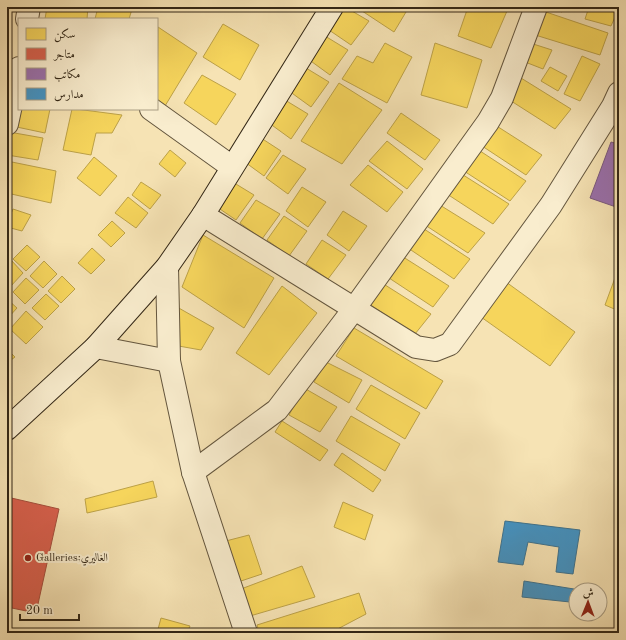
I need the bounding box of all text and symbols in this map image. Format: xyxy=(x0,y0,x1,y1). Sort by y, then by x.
legend xyxy=(18,18,158,110)
text: سكن xyxy=(54,28,75,43)
text: متاجر xyxy=(52,49,75,61)
text: مكاتب xyxy=(54,68,80,82)
text: مدارس xyxy=(54,89,84,102)
marker: Galleries;الغاليري xyxy=(23,553,33,563)
place label: Galleries;الغاليري xyxy=(36,553,108,566)
north arrow xyxy=(568,582,608,622)
text: ش xyxy=(583,588,594,599)
scale bar xyxy=(20,596,79,622)
text: 20 m xyxy=(26,605,53,617)

